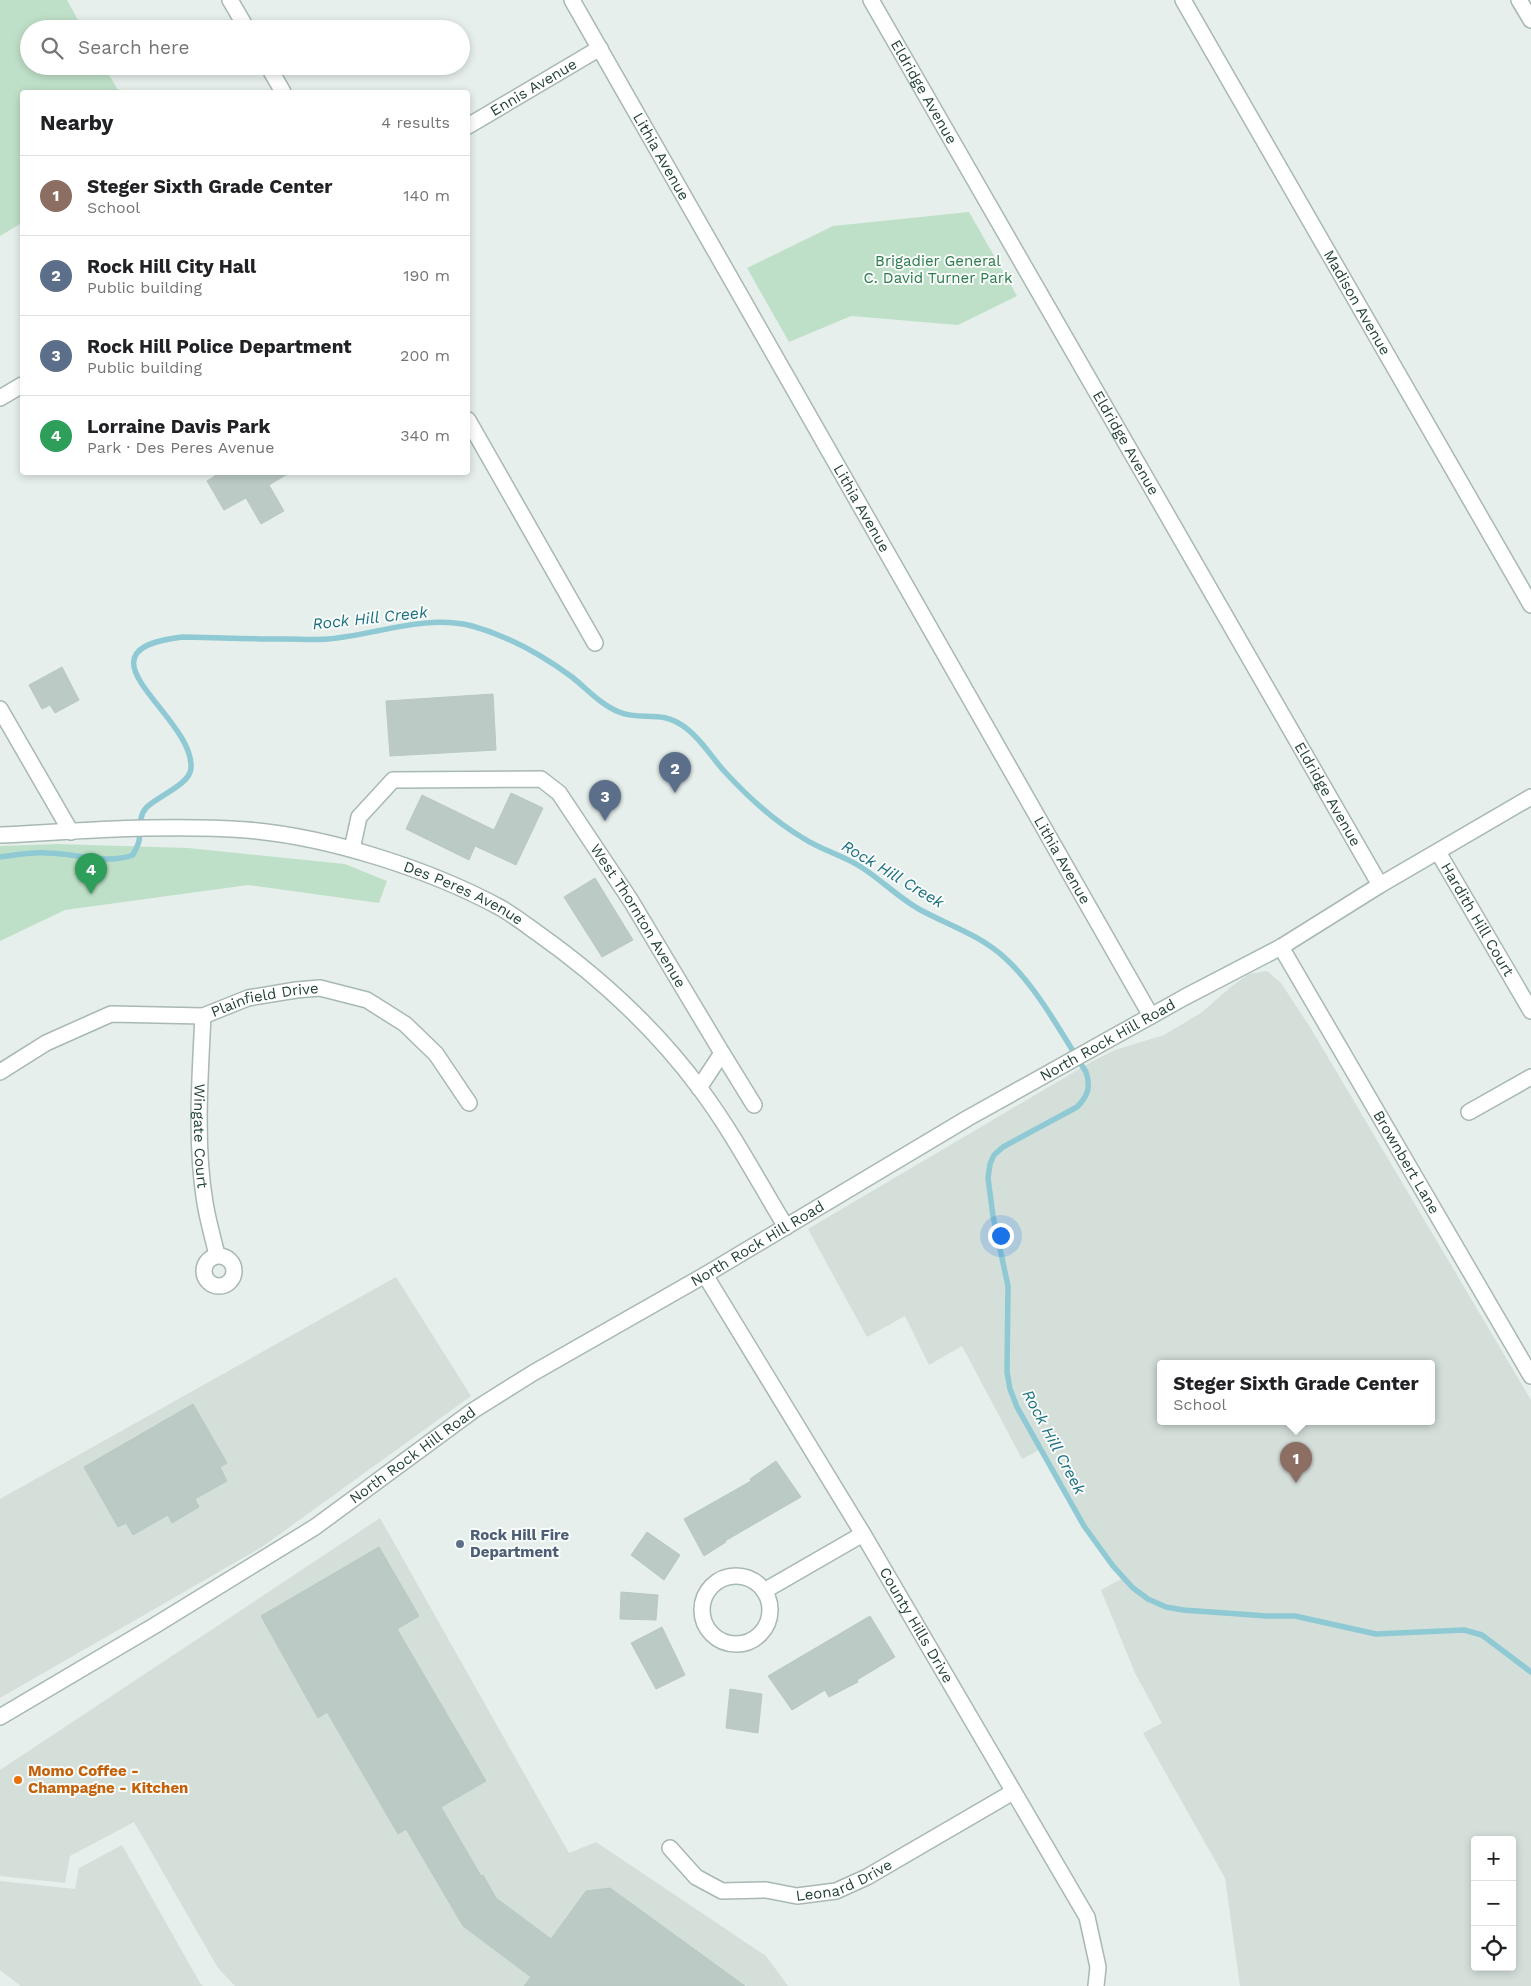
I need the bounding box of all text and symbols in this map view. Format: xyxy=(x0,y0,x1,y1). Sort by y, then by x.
search box xyxy=(20,20,470,75)
icon: search xyxy=(38,34,66,62)
text: Search here xyxy=(78,36,189,59)
street label: Eldridge Avenue xyxy=(887,37,961,147)
street label: Ennis Avenue xyxy=(487,55,580,120)
street label: Lithia Avenue xyxy=(629,109,693,204)
text: Nearby xyxy=(40,110,113,135)
text: 4 results xyxy=(381,113,450,132)
text: Steger Sixth Grade Center xyxy=(87,175,332,198)
text: 1 xyxy=(53,186,59,205)
text: 140 m xyxy=(403,186,450,205)
text: School xyxy=(87,198,140,217)
street label: Madison Avenue xyxy=(1320,247,1394,358)
park label: Brigadier General C. David Turner Park xyxy=(864,252,1013,287)
text: Rock Hill City Hall xyxy=(87,255,256,278)
text: 2 xyxy=(51,266,61,285)
text: 190 m xyxy=(403,266,450,285)
text: Public building xyxy=(87,278,202,297)
text: Rock Hill Police Department xyxy=(87,335,352,358)
text: 3 xyxy=(51,346,61,365)
text: 200 m xyxy=(400,346,450,365)
text: Public building xyxy=(87,358,202,377)
street label: Eldridge Avenue xyxy=(1089,388,1163,498)
text: Lorraine Davis Park xyxy=(87,415,270,438)
text: 4 xyxy=(51,426,61,445)
text: 340 m xyxy=(400,426,450,445)
text: Park · Des Peres Avenue xyxy=(87,438,274,457)
street label: Lithia Avenue xyxy=(829,461,894,555)
water label: Rock Hill Creek xyxy=(312,602,430,633)
street label: Eldridge Avenue xyxy=(1291,739,1365,849)
pin: 2 xyxy=(659,752,691,793)
pin: 3 xyxy=(589,780,621,821)
street label: Lithia Avenue xyxy=(1030,813,1094,907)
water label: Rock Hill Creek xyxy=(839,836,949,913)
street label: West Thornton Avenue xyxy=(587,841,690,991)
pin: 4 xyxy=(75,853,107,894)
street label: Des Peres Avenue xyxy=(401,857,527,929)
street label: Hardith Hill Court xyxy=(1437,859,1518,980)
street label: Plainfield Drive xyxy=(208,979,319,1021)
street label: North Rock Hill Road xyxy=(1037,995,1178,1085)
street label: Wingate Court xyxy=(190,1083,212,1190)
street label: Brownbert Lane xyxy=(1369,1107,1444,1217)
street label: North Rock Hill Road xyxy=(688,1197,827,1290)
your location xyxy=(988,1223,1014,1249)
popup xyxy=(1157,1360,1435,1425)
text: Steger Sixth Grade Center xyxy=(1173,1372,1419,1395)
water label: Rock Hill Creek xyxy=(1018,1386,1090,1499)
text: School xyxy=(1173,1395,1227,1414)
street label: North Rock Hill Road xyxy=(346,1403,479,1508)
pin: 1 xyxy=(1280,1442,1312,1483)
place label: Rock Hill Fire Department xyxy=(470,1526,569,1561)
marker: Rock Hill Fire Department xyxy=(454,1538,466,1550)
street label: County Hills Drive xyxy=(875,1564,957,1686)
place label: Momo Coffee - Champagne - Kitchen xyxy=(28,1762,188,1797)
marker: Momo Coffee - Champagne - Kitchen xyxy=(12,1774,24,1786)
map controls xyxy=(1471,1836,1516,1971)
button: + xyxy=(1471,1836,1516,1881)
street label: Leonard Drive xyxy=(795,1855,895,1905)
button: − xyxy=(1471,1881,1516,1926)
button: locate xyxy=(1471,1926,1516,1971)

